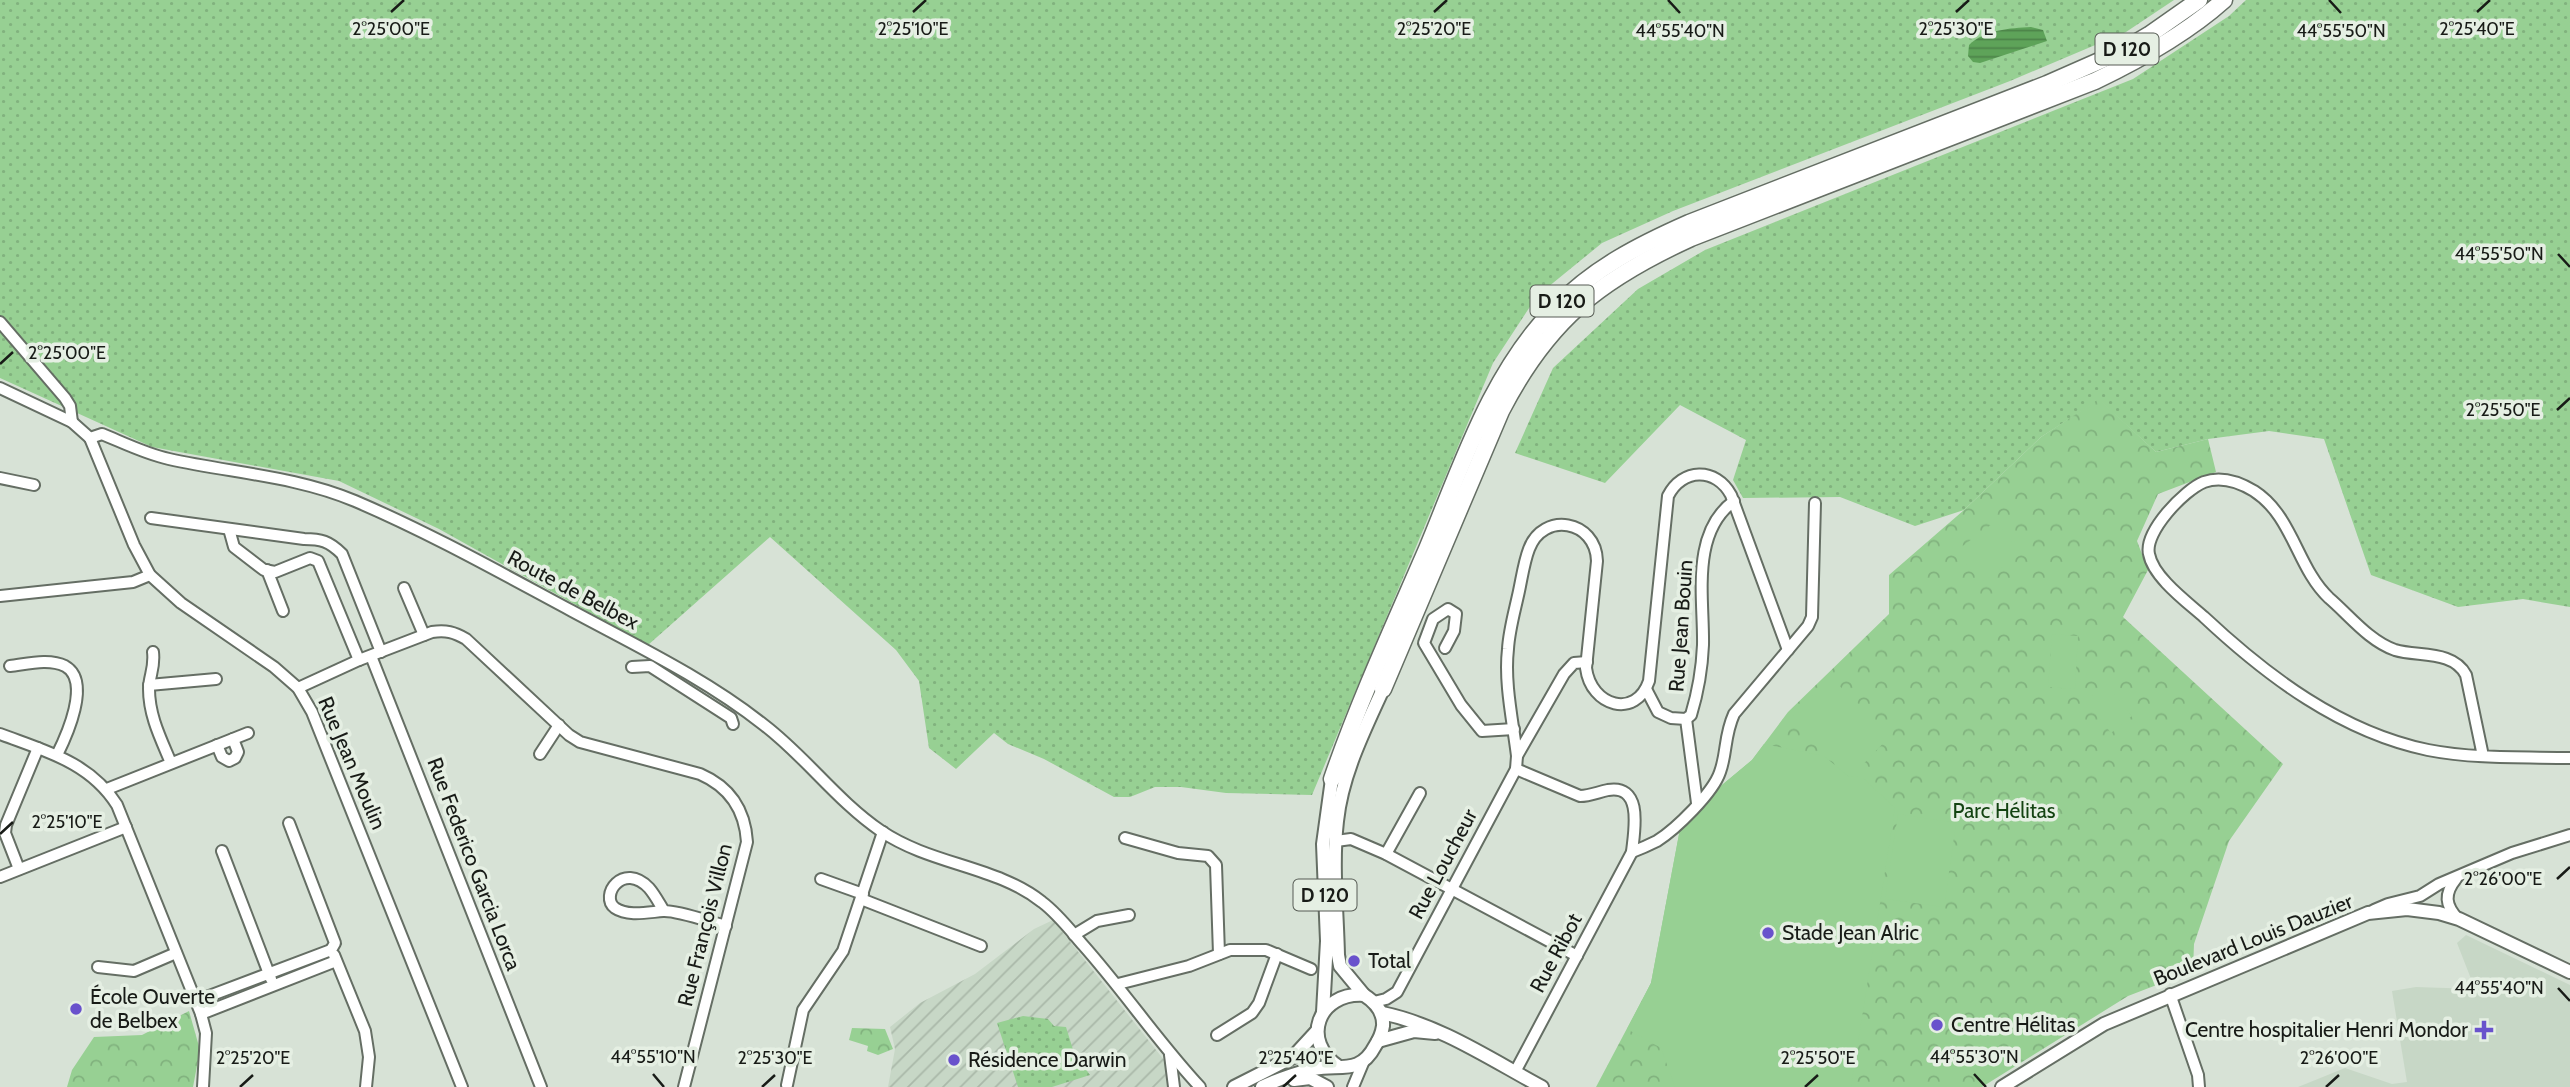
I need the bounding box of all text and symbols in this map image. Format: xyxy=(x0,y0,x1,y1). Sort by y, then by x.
text: 2°25'00"E xyxy=(352,18,430,40)
text: 2°25'10"E xyxy=(877,18,949,40)
text: 2°25'20"E xyxy=(1397,18,1471,40)
text: 2°25'30"E xyxy=(1918,18,1994,40)
text: 2°25'40"E xyxy=(2439,18,2515,40)
text: 44°55'40"N xyxy=(1635,20,1725,42)
text: 44°55'50"N xyxy=(2296,20,2386,42)
road number: D 120 xyxy=(2096,34,2158,64)
text: 44°55'50"N xyxy=(2454,243,2544,265)
road number: D 120 xyxy=(1530,286,1594,316)
text: 2°25'00"E xyxy=(28,342,106,364)
text: 2°25'50"E xyxy=(2465,399,2541,421)
street label: Route de Belbex xyxy=(503,545,643,635)
street label: Rue Jean Bouin xyxy=(1663,559,1698,693)
street label: Rue Jean Moulin xyxy=(313,693,392,833)
street label: Rue Federico Garcia Lorca xyxy=(422,754,527,974)
park label: Parc Hélitas xyxy=(1953,798,2056,823)
street label: Rue Loucheur xyxy=(1403,804,1482,923)
text: 2°25'10"E xyxy=(31,811,103,833)
street label: Rue François Villon xyxy=(672,841,737,1009)
text: 2°26'00"E xyxy=(2464,868,2542,890)
road number: D 120 xyxy=(1294,880,1356,911)
street label: Boulevard Louis Dauzier xyxy=(2150,888,2356,991)
street label: Rue Ribot xyxy=(1524,909,1587,997)
place label: Stade Jean Alric xyxy=(1782,920,1919,945)
marker: Stade Jean Alric xyxy=(1760,925,1776,941)
place label: Total xyxy=(1368,948,1411,973)
marker: Total xyxy=(1346,953,1362,969)
text: 44°55'40"N xyxy=(2454,977,2544,999)
place label: École Ouverte de Belbex xyxy=(90,984,215,1033)
marker: École Ouverte de Belbex xyxy=(68,1001,84,1017)
place label: Centre Hélitas xyxy=(1951,1012,2076,1037)
marker: Centre Hélitas xyxy=(1929,1017,1945,1033)
place label: Centre hospitalier Henri Mondor xyxy=(2185,1017,2468,1042)
marker: Centre hospitalier Henri Mondor xyxy=(2474,1020,2494,1040)
text: 44°55'10"N xyxy=(610,1046,696,1068)
text: 44°55'30"N xyxy=(1929,1046,2019,1068)
text: 2°25'20"E xyxy=(216,1047,290,1069)
text: 2°25'30"E xyxy=(737,1047,813,1069)
place label: Résidence Darwin xyxy=(968,1047,1126,1072)
text: 2°25'40"E xyxy=(1258,1047,1334,1069)
text: 2°25'50"E xyxy=(1780,1047,1856,1069)
text: 2°26'00"E xyxy=(2300,1047,2378,1069)
marker: Résidence Darwin xyxy=(946,1052,962,1068)

